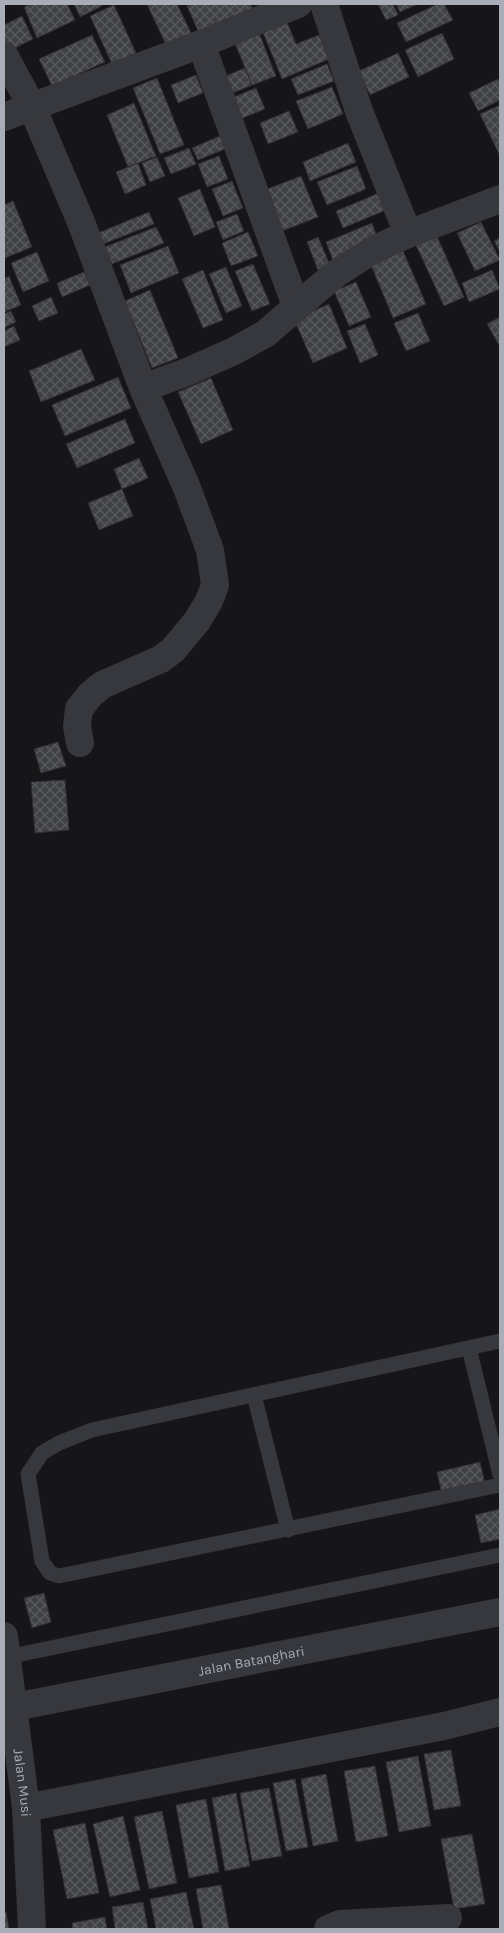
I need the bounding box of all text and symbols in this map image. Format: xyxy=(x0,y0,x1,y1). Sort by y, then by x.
street label: Jalan Batanghari xyxy=(197,1642,306,1680)
street label: Jalan Musi xyxy=(9,1748,34,1817)

